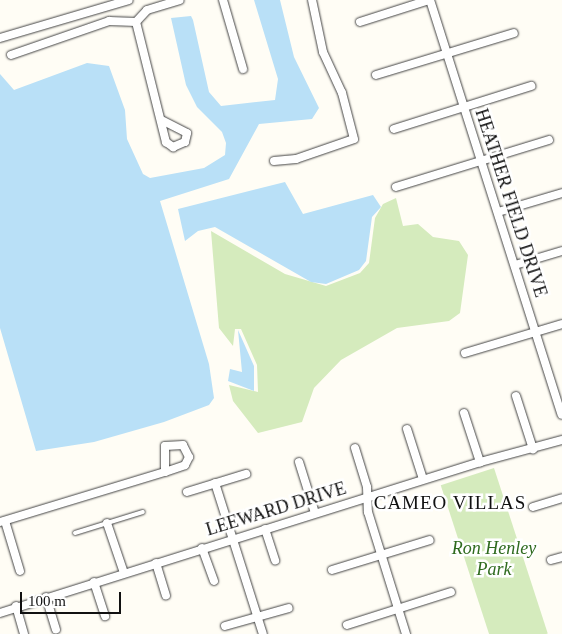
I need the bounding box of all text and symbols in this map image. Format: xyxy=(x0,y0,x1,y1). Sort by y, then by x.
street label: HEATHER FIELD DRIVE xyxy=(470,106,552,300)
street label: LEEWARD DRIVE xyxy=(203,477,349,541)
district label: CAMEO VILLAS xyxy=(372,492,528,514)
park label: Ron Henley Park xyxy=(452,538,536,580)
scale bar xyxy=(22,582,124,614)
text: 100 m xyxy=(28,593,66,609)

